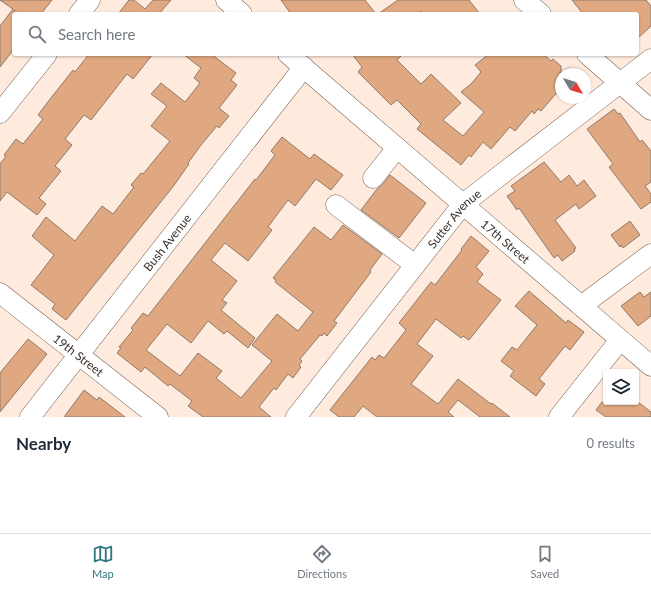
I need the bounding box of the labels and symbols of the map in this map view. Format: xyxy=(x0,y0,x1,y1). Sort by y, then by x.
north arrow xyxy=(555,68,591,104)
street label: Sutter Avenue xyxy=(424,186,484,251)
street label: Bush Avenue xyxy=(140,211,194,274)
street label: 17th Street xyxy=(478,216,534,267)
street label: 19th Street xyxy=(51,330,107,379)

